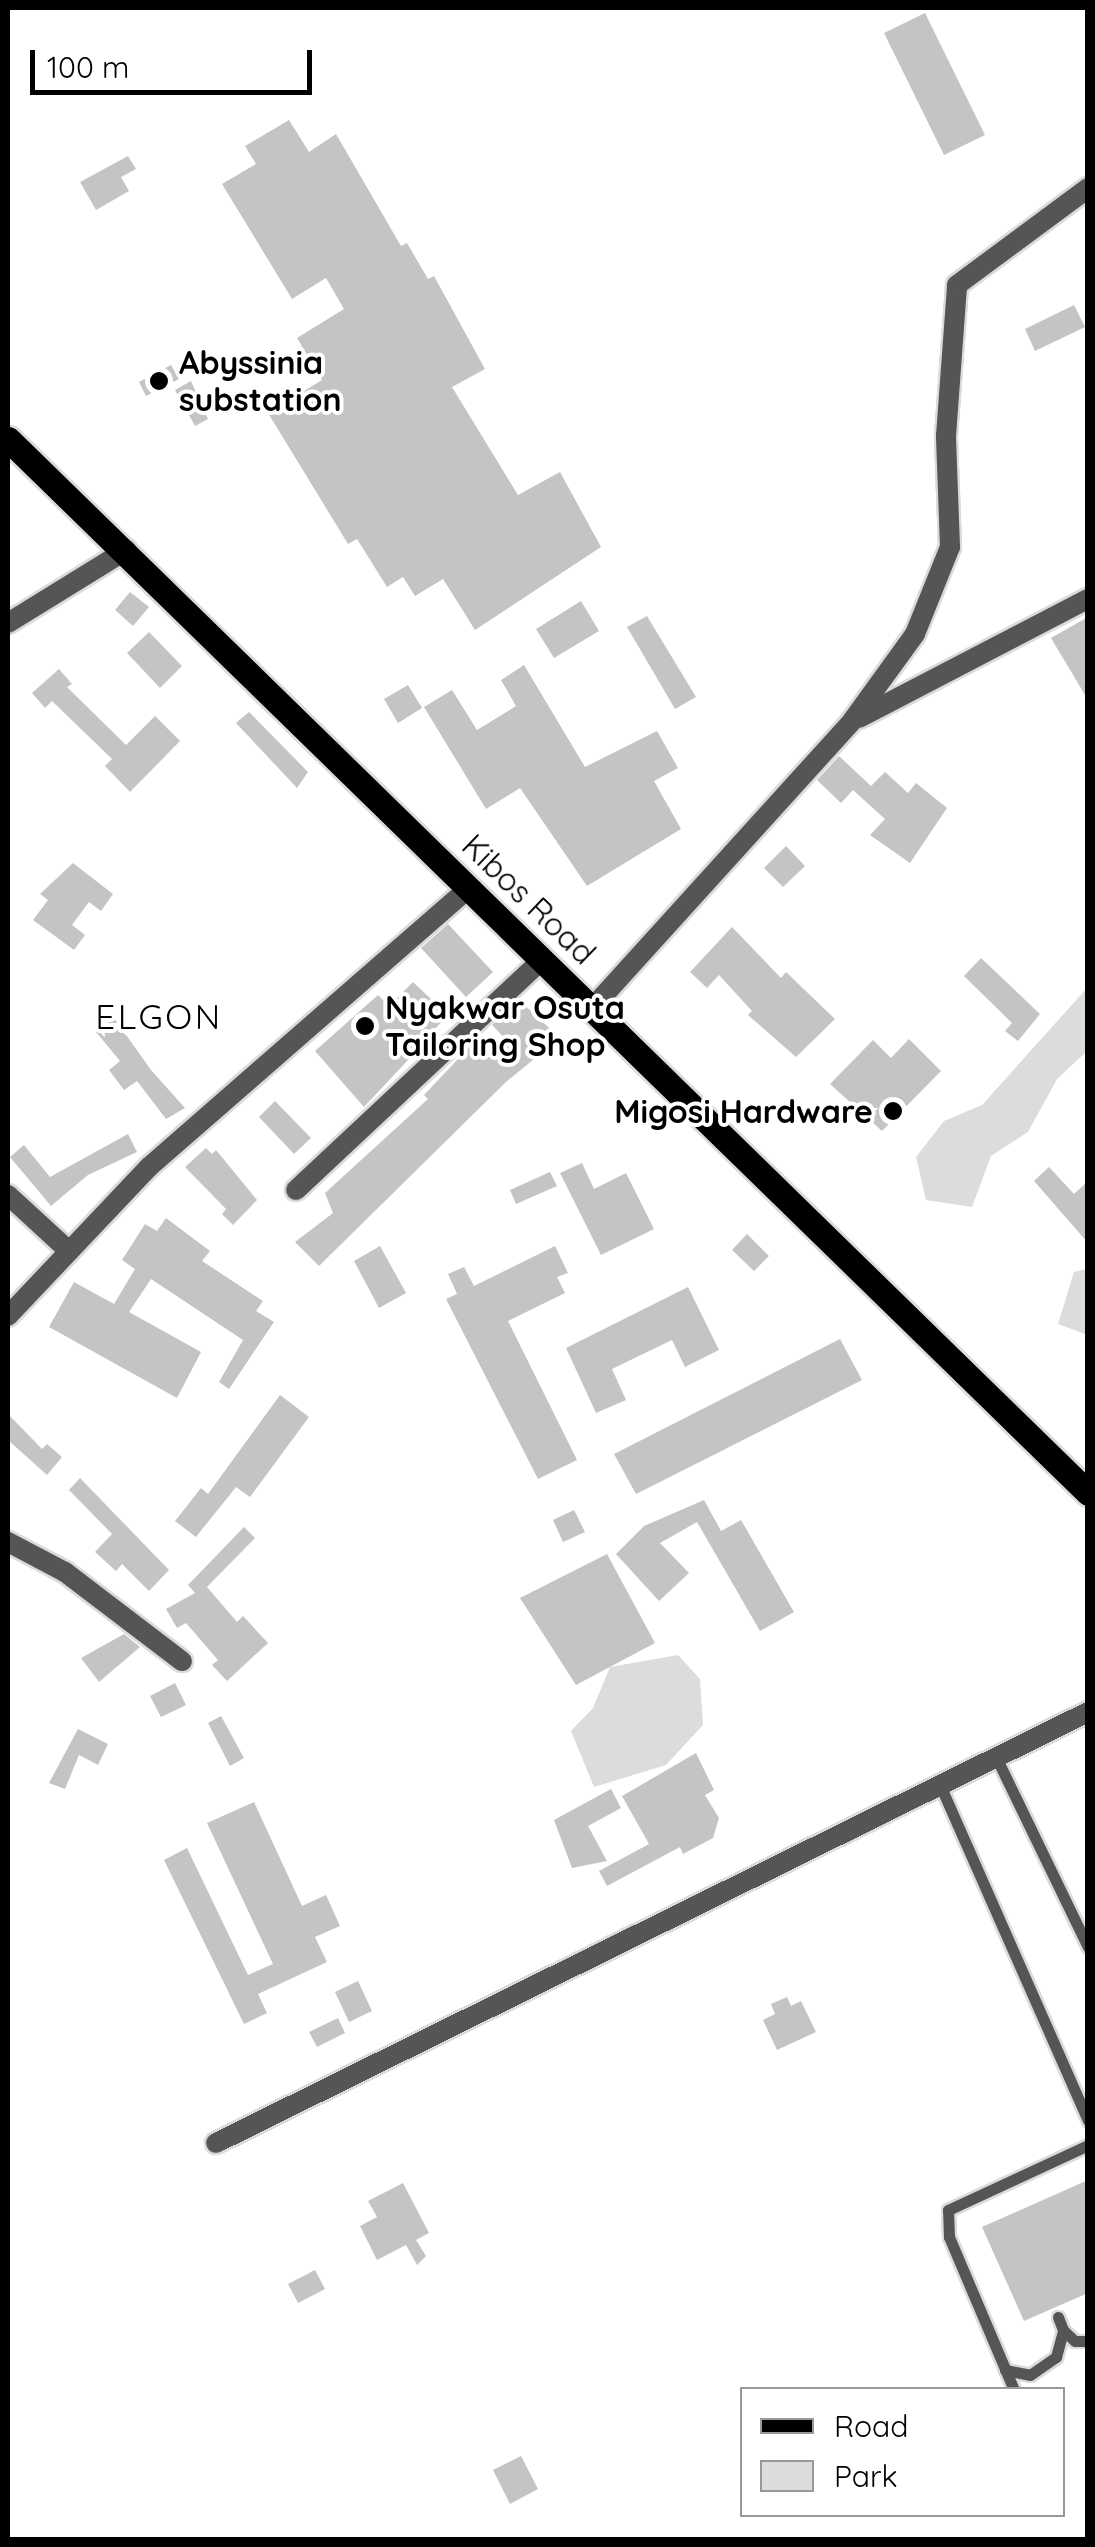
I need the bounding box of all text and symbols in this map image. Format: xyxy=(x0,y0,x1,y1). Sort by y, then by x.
scale bar xyxy=(35,30,318,92)
text: 100 m xyxy=(47,48,129,86)
place label: Abyssinia substation xyxy=(179,344,342,419)
marker: Abyssinia substation xyxy=(148,370,170,392)
street label: Kibos Road xyxy=(454,826,604,972)
place label: Nyakwar Osuta Tailoring Shop xyxy=(385,989,625,1064)
district label: ELGON xyxy=(95,995,223,1037)
marker: Nyakwar Osuta Tailoring Shop xyxy=(354,1015,376,1037)
place label: Migosi Hardware xyxy=(614,1092,873,1130)
marker: Migosi Hardware xyxy=(882,1100,904,1122)
legend xyxy=(740,2387,1065,2517)
text: Road xyxy=(834,2407,908,2445)
text: Park xyxy=(834,2457,898,2495)

